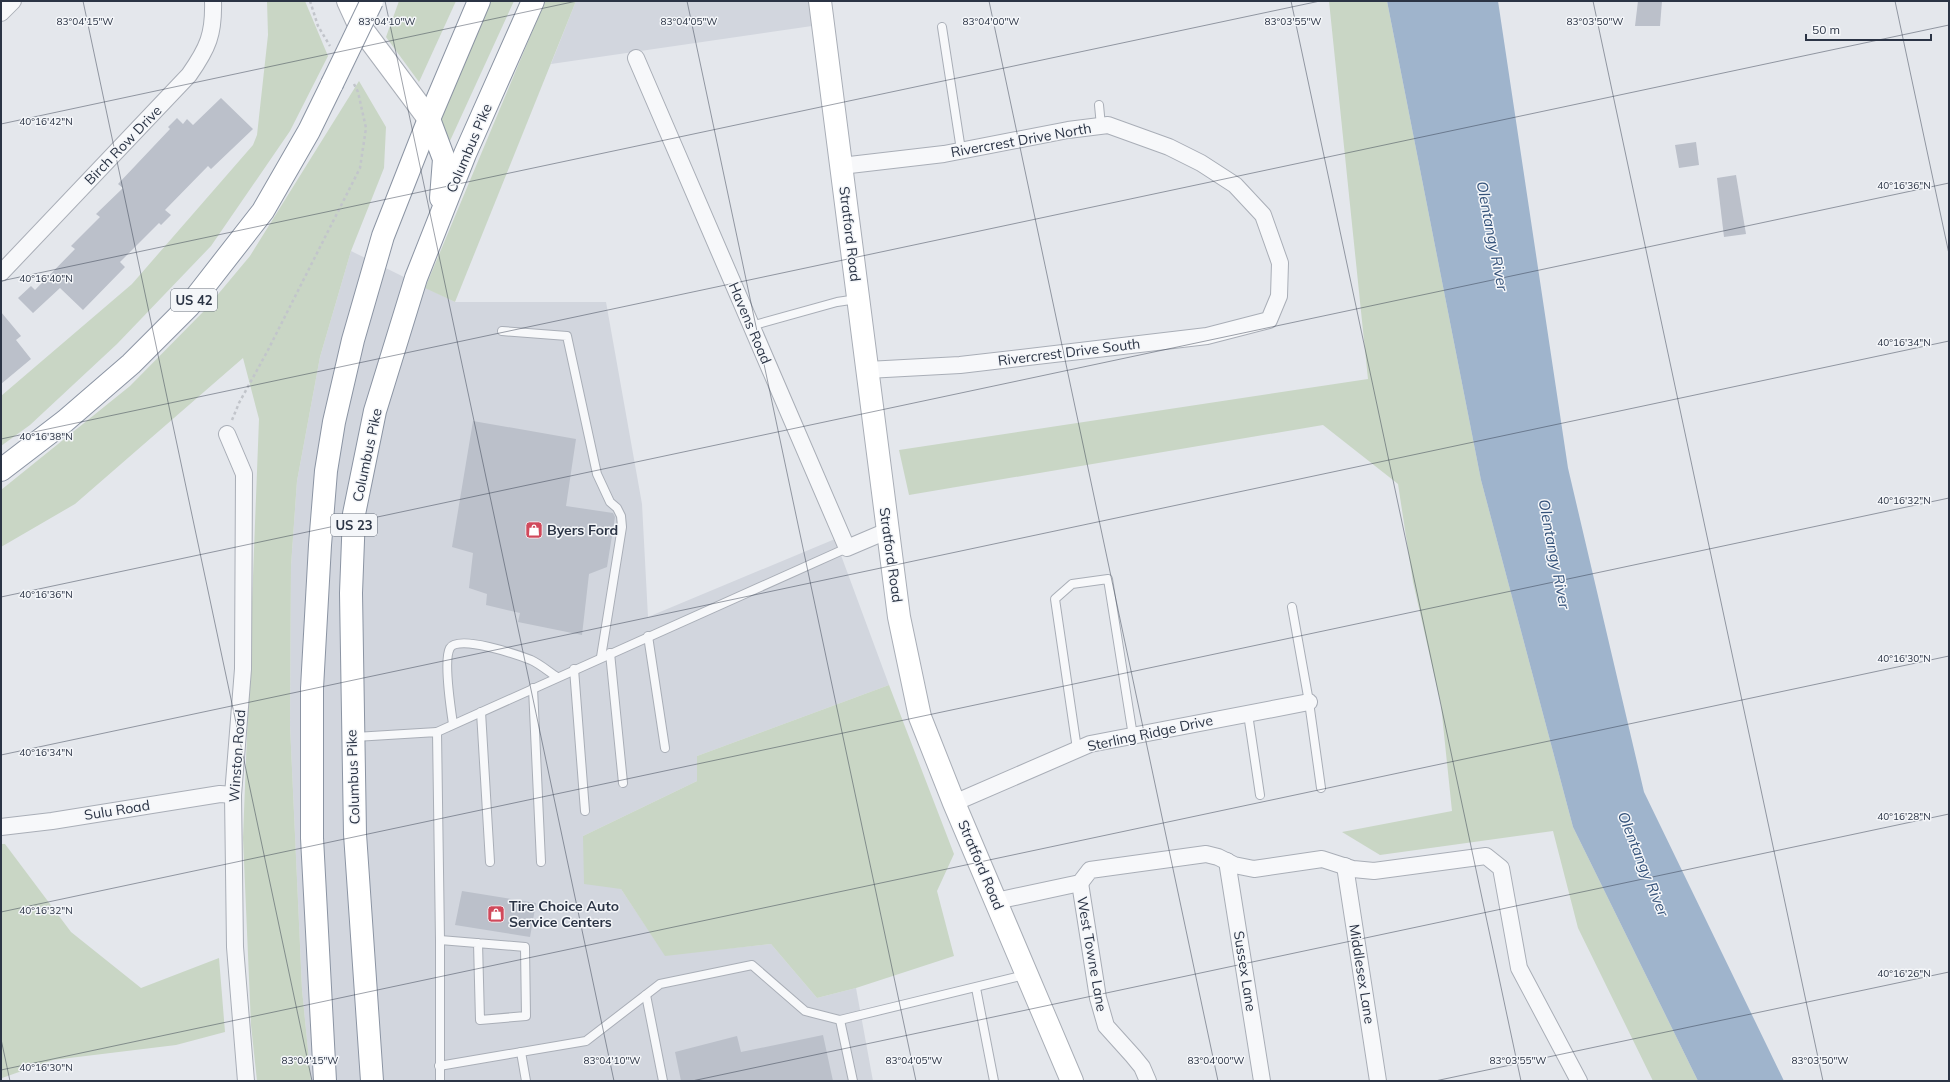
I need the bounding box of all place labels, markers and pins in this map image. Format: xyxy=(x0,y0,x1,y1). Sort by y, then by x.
shop icon: Byers Ford xyxy=(524,520,544,540)
place label: Byers Ford xyxy=(547,521,618,539)
place label: Tire Choice Auto Service Centers xyxy=(509,897,619,931)
shop icon: Tire Choice Auto Service Centers xyxy=(486,904,506,924)

